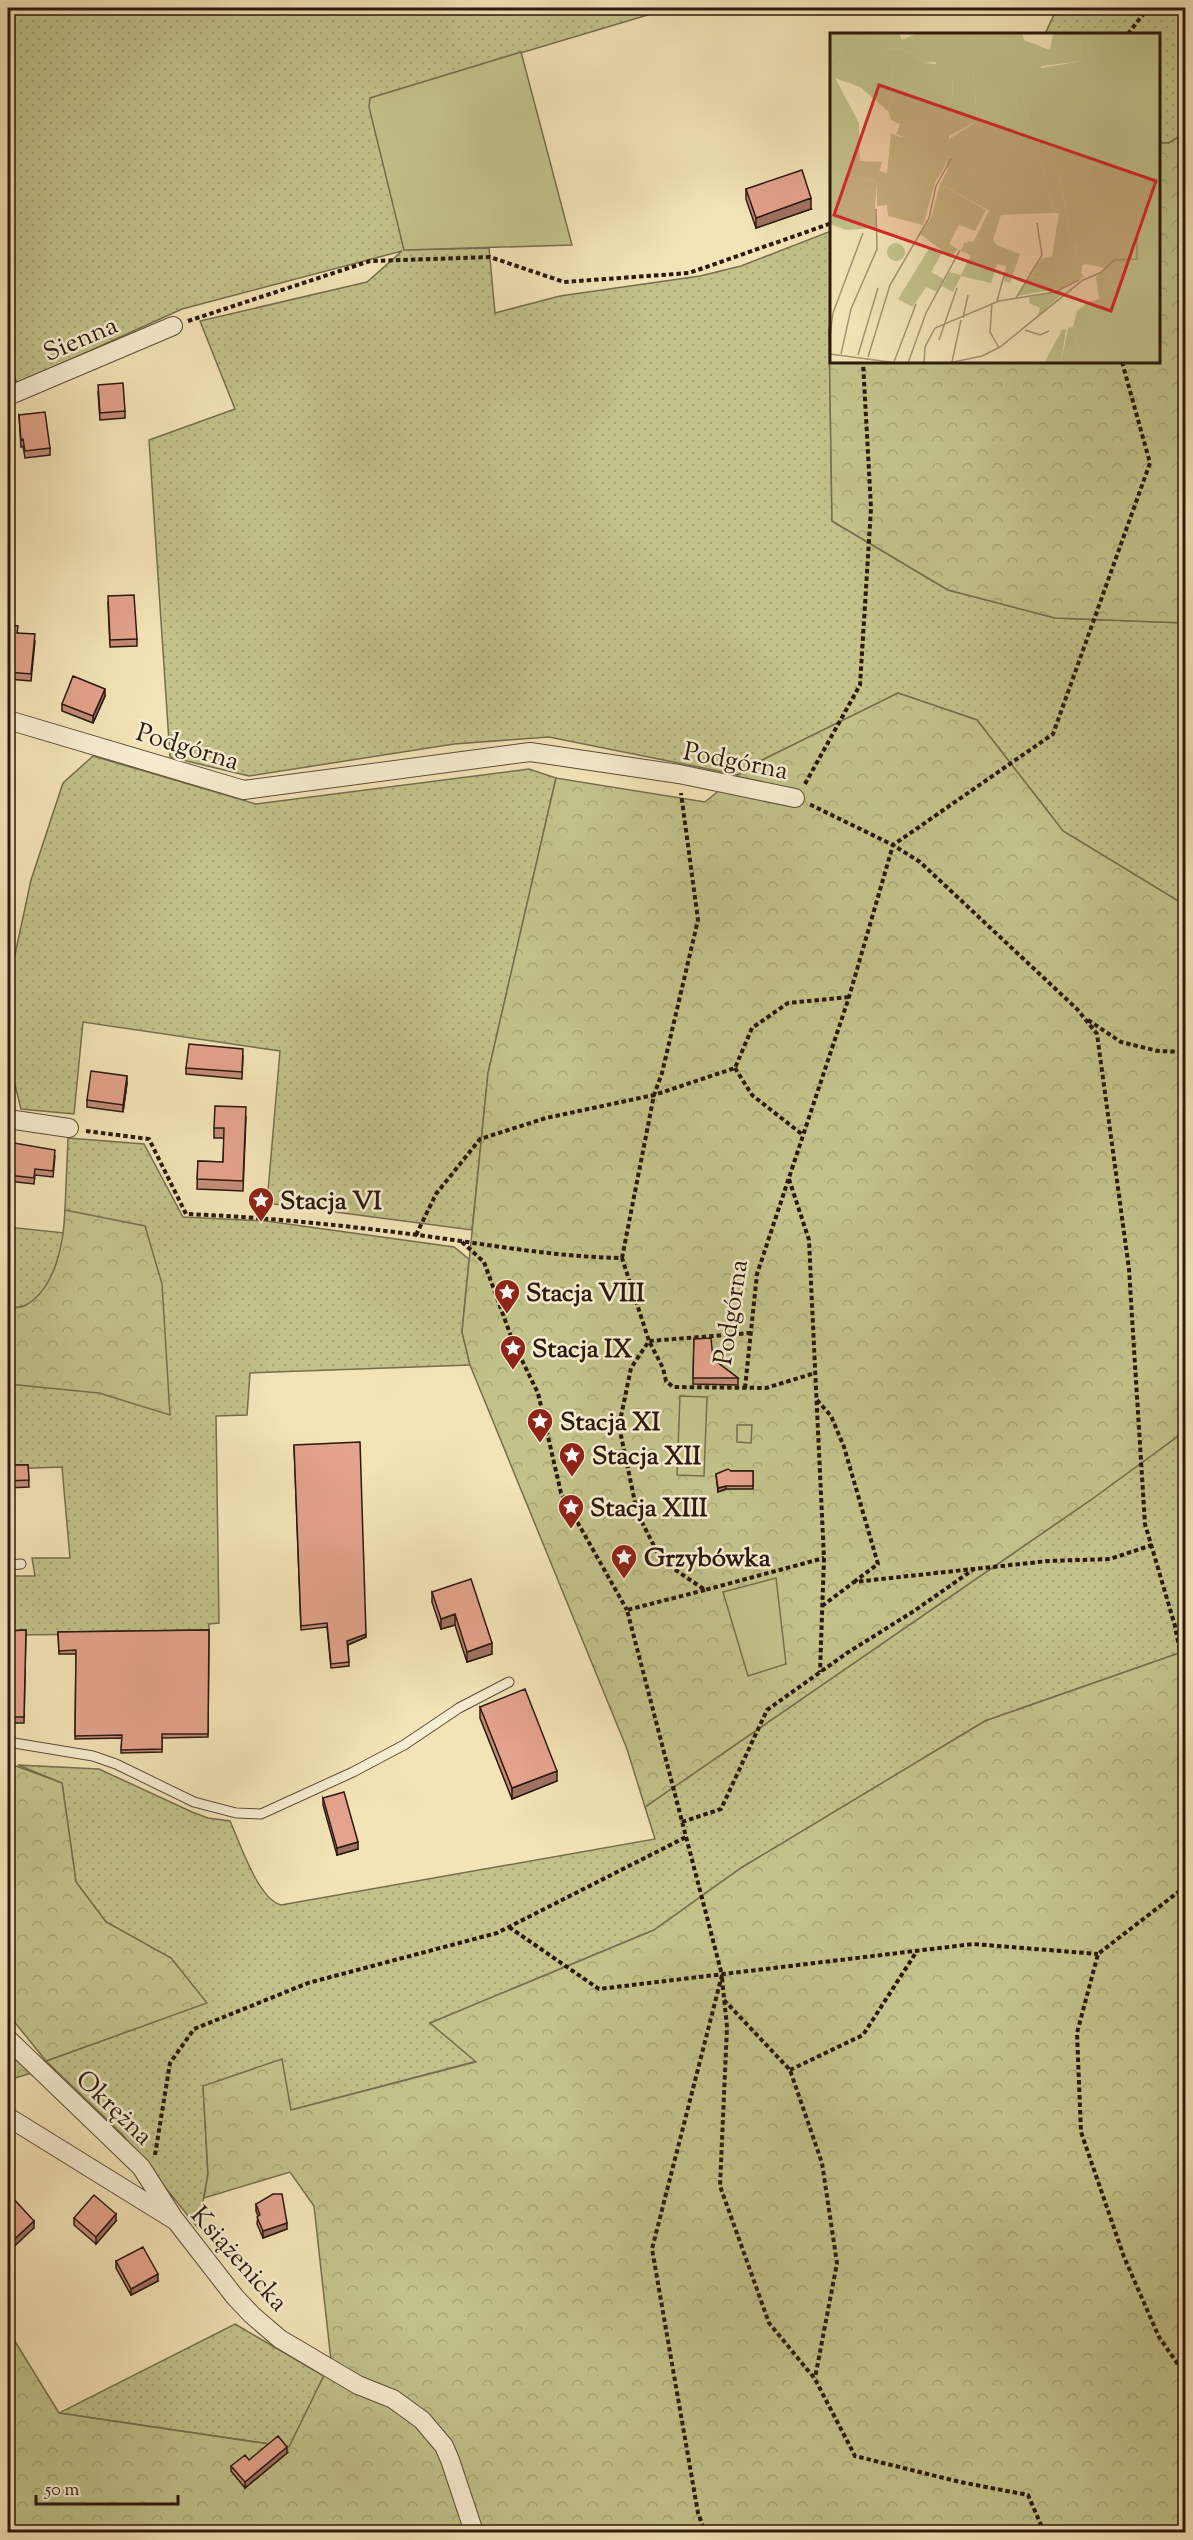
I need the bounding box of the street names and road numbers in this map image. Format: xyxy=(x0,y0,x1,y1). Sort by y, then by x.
street label: Sienna xyxy=(38,308,124,372)
street label: Podgórna xyxy=(131,715,243,782)
street label: Podgórna xyxy=(680,734,791,791)
street label: Podgórna xyxy=(706,1257,759,1368)
street label: Okrężna xyxy=(66,2063,160,2155)
street label: Książenicka xyxy=(181,2199,296,2321)

